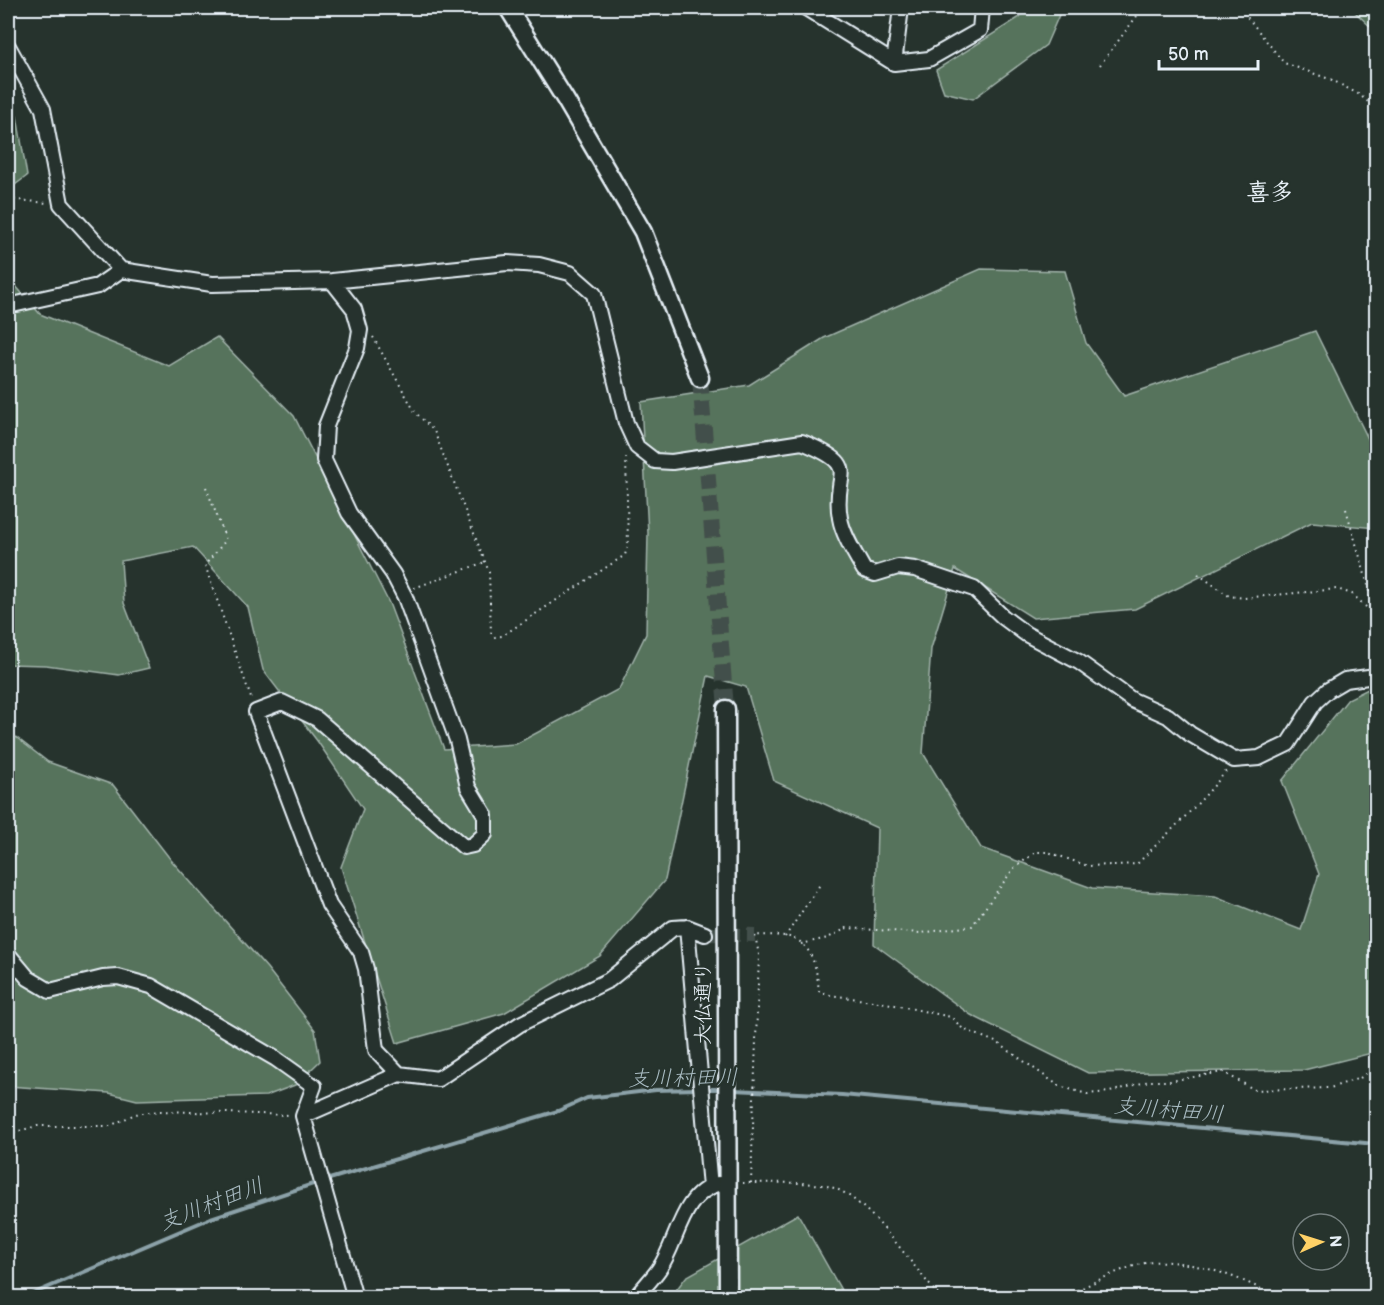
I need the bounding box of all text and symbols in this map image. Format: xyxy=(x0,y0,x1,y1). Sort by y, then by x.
scale bar xyxy=(1159,33,1258,71)
text: 50 m xyxy=(1168,44,1209,65)
district label: 喜多 xyxy=(1246,178,1294,207)
street label: 大仏通り xyxy=(691,961,716,1045)
water label: 支川村田川 xyxy=(628,1064,738,1093)
water label: 支川村田川 xyxy=(1113,1092,1225,1129)
water label: 支川村田川 xyxy=(155,1172,268,1237)
north arrow xyxy=(1291,1212,1351,1272)
text: N xyxy=(1325,1235,1344,1248)

